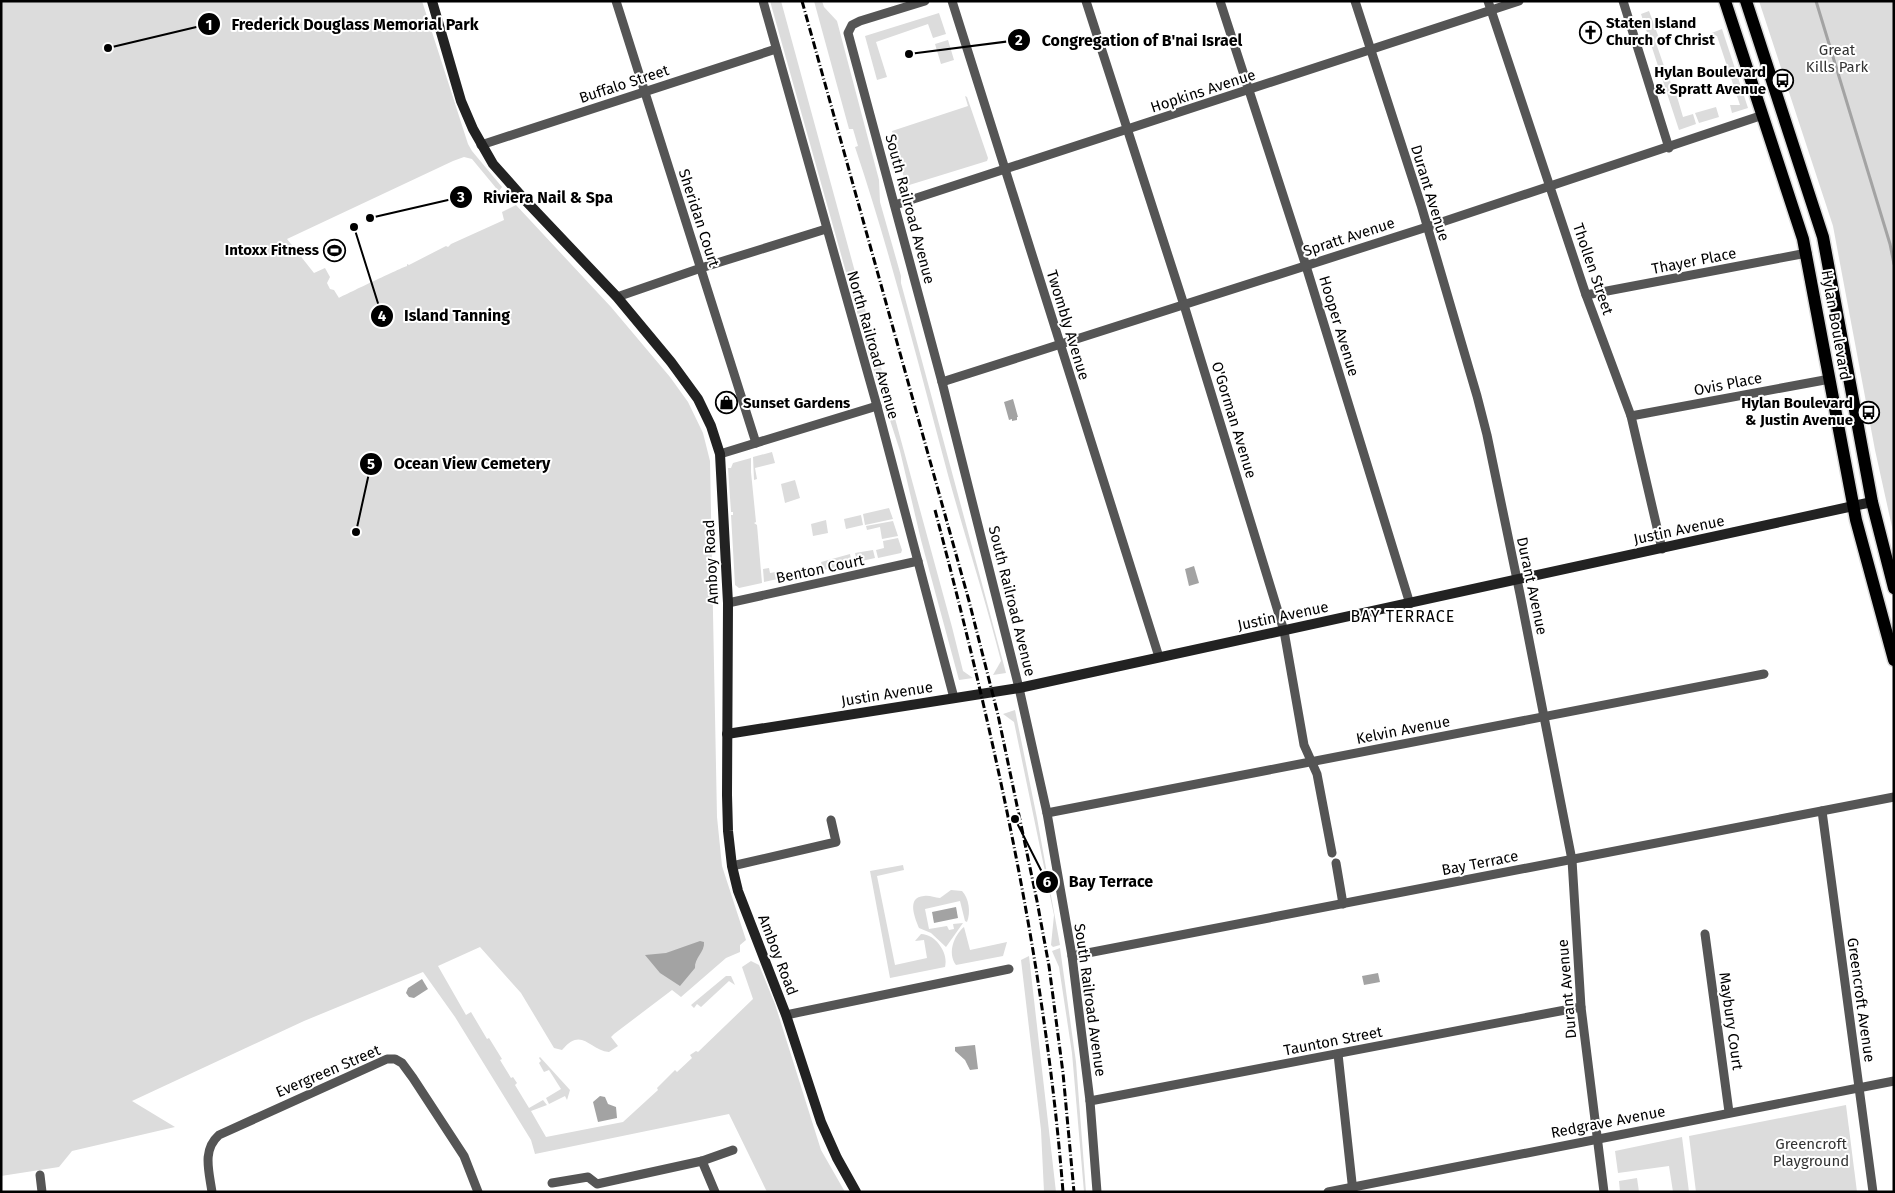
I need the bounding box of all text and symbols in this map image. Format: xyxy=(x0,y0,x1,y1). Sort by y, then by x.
callout: Frederick Douglass Memorial Park xyxy=(196,9,488,40)
place label: Staten Island Church of Christ xyxy=(1606,14,1715,49)
text: Frederick Douglass Memorial Park xyxy=(232,15,479,34)
text: 1 xyxy=(206,16,212,34)
church icon: Staten Island Church of Christ xyxy=(1578,20,1602,44)
callout: Congregation of B'nai Israel xyxy=(1007,25,1252,56)
text: 2 xyxy=(1015,31,1023,49)
text: Congregation of B'nai Israel xyxy=(1042,31,1243,50)
park label: Great Kills Park xyxy=(1806,41,1868,76)
street label: Buffalo Street xyxy=(577,61,672,107)
place label: Hylan Boulevard & Spratt Avenue xyxy=(1654,63,1766,98)
street label: Hopkins Avenue xyxy=(1148,66,1258,116)
bus stop icon: Hylan Boulevard & Spratt Avenue xyxy=(1770,69,1794,93)
street label: South Railroad Avenue xyxy=(881,132,939,286)
street label: Durant Avenue xyxy=(1407,143,1453,243)
street label: Sheridan Court xyxy=(675,167,723,270)
callout: Riviera Nail & Spa xyxy=(448,182,623,213)
text: 3 xyxy=(456,188,465,206)
text: Riviera Nail & Spa xyxy=(483,188,613,207)
street label: Spratt Avenue xyxy=(1301,214,1397,260)
street label: Thollen Street xyxy=(1569,221,1617,318)
sports icon: Intoxx Fitness xyxy=(323,238,347,262)
place label: Intoxx Fitness xyxy=(225,241,319,259)
street label: Thayer Place xyxy=(1650,244,1738,278)
street label: Twombly Avenue xyxy=(1043,268,1093,382)
street label: North Railroad Avenue xyxy=(843,269,903,421)
street label: Hylan Boulevard xyxy=(1817,269,1855,381)
street label: Hooper Avenue xyxy=(1315,273,1363,379)
callout: Island Tanning xyxy=(369,300,521,331)
text: Island Tanning xyxy=(404,306,510,325)
text: 4 xyxy=(378,307,387,325)
street label: O'Gorman Avenue xyxy=(1208,359,1260,481)
street label: Ovis Place xyxy=(1692,369,1764,399)
shop icon: Sunset Gardens xyxy=(715,391,739,415)
place label: Sunset Gardens xyxy=(743,394,850,412)
place label: Hylan Boulevard & Justin Avenue xyxy=(1741,394,1853,429)
bus stop icon: Hylan Boulevard & Justin Avenue xyxy=(1857,400,1881,424)
callout: Ocean View Cemetery xyxy=(359,448,560,479)
text: Ocean View Cemetery xyxy=(394,454,551,473)
text: 5 xyxy=(367,455,375,473)
street label: Justin Avenue xyxy=(1632,512,1726,548)
street label: Amboy Road xyxy=(700,519,722,605)
street label: South Railroad Avenue xyxy=(985,524,1039,678)
street label: Durant Avenue xyxy=(1513,535,1551,637)
street label: Benton Court xyxy=(774,551,866,587)
street label: Justin Avenue xyxy=(1236,598,1330,634)
district label: BAY TERRACE xyxy=(1351,607,1455,626)
street label: Justin Avenue xyxy=(840,678,934,710)
street label: Kelvin Avenue xyxy=(1355,712,1451,748)
street label: Bay Terrace xyxy=(1440,847,1520,879)
callout: Bay Terrace xyxy=(1034,866,1163,897)
text: Bay Terrace xyxy=(1069,872,1153,891)
text: 6 xyxy=(1043,873,1052,891)
street label: Amboy Road xyxy=(754,912,802,998)
street label: South Railroad Avenue xyxy=(1070,922,1110,1078)
street label: Greencroft Avenue xyxy=(1843,937,1879,1063)
street label: Durant Avenue xyxy=(1554,939,1580,1039)
street label: Maybury Court xyxy=(1715,971,1747,1072)
street label: Taunton Street xyxy=(1282,1023,1384,1059)
street label: Evergreen Street xyxy=(273,1041,383,1101)
street label: Redgrave Avenue xyxy=(1549,1102,1667,1142)
park label: Greencroft Playground xyxy=(1773,1135,1849,1170)

